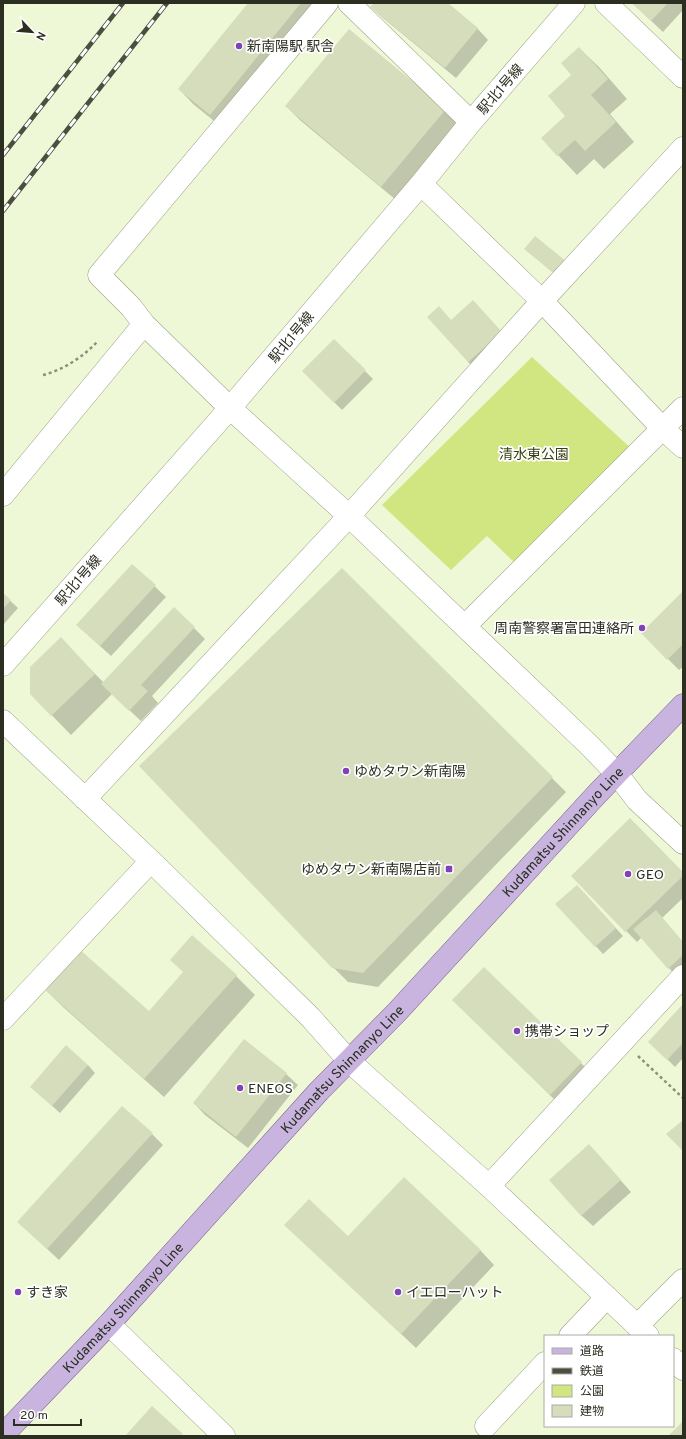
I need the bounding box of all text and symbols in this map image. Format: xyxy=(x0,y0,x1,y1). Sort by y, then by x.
north arrow xyxy=(12,12,52,52)
text: N xyxy=(32,29,48,43)
place label: 新南陽駅 駅舎 xyxy=(247,39,334,56)
marker: 新南陽駅 駅舎 xyxy=(234,41,244,51)
street label: 駅北1号線 xyxy=(474,61,528,119)
street label: 駅北1号線 xyxy=(265,308,318,367)
park label: 清水東公園 xyxy=(499,447,569,464)
street label: 駅北1号線 xyxy=(52,552,106,610)
place label: 周南警察署富田連絡所 xyxy=(494,621,634,638)
marker: 周南警察署富田連絡所 xyxy=(637,623,647,633)
place label: ゆめタウン新南陽 xyxy=(354,764,466,781)
street label: Kudamatsu Shinnanyo Line xyxy=(500,764,628,901)
marker: ゆめタウン新南陽 xyxy=(341,766,351,776)
place label: ゆめタウン新南陽店前 xyxy=(301,861,441,879)
marker: ゆめタウン新南陽店前 xyxy=(444,864,454,874)
place label: GEO xyxy=(636,867,664,884)
marker: GEO xyxy=(623,869,633,879)
street label: Kudamatsu Shinnanyo Line xyxy=(278,1003,409,1138)
place label: 携帯ショップ xyxy=(525,1024,609,1041)
marker: 携帯ショップ xyxy=(512,1026,522,1036)
place label: ENEOS xyxy=(248,1081,293,1098)
marker: ENEOS xyxy=(235,1083,245,1093)
street label: Kudamatsu Shinnanyo Line xyxy=(60,1240,188,1377)
place label: すき家 xyxy=(26,1285,68,1302)
place label: イエローハット xyxy=(406,1285,504,1302)
marker: すき家 xyxy=(13,1287,23,1297)
marker: イエローハット xyxy=(393,1287,403,1297)
legend xyxy=(544,1335,674,1427)
text: 道路 xyxy=(580,1344,604,1360)
text: 鉄道 xyxy=(580,1364,604,1380)
text: 公園 xyxy=(580,1384,604,1400)
scale bar xyxy=(14,1401,81,1427)
text: 建物 xyxy=(580,1404,604,1420)
text: 20 m xyxy=(20,1408,48,1424)

